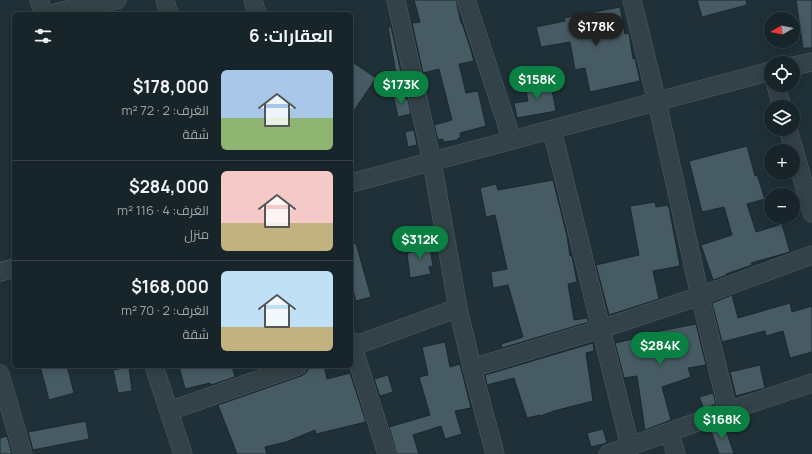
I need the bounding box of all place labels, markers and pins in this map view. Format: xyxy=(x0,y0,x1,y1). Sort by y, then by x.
pin: $178K xyxy=(568,13,624,47)
pin: $158K xyxy=(509,66,565,100)
pin: $173K xyxy=(373,71,429,105)
pin: $312K xyxy=(392,226,448,260)
pin: $284K xyxy=(632,332,688,366)
pin: $168K xyxy=(694,406,750,440)

